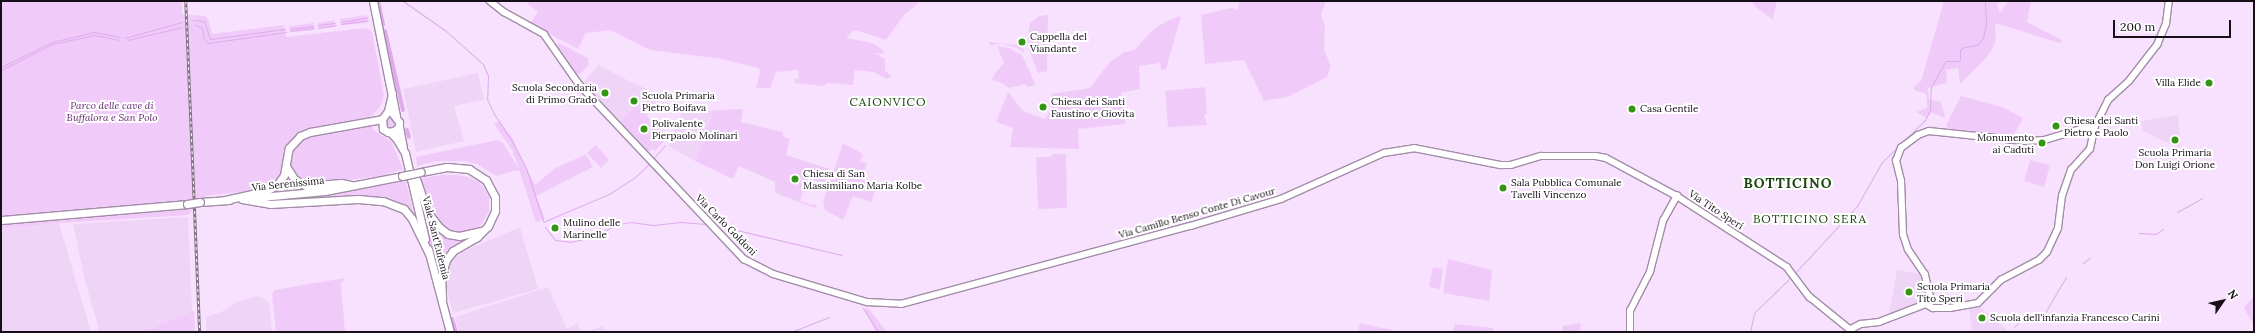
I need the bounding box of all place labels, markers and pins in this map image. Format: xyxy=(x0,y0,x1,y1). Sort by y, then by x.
place label: Cappella del Viandante xyxy=(1030,30,1087,54)
marker: Cappella del Viandante xyxy=(1017,37,1027,47)
place label: Villa Elide xyxy=(2155,77,2201,89)
marker: Villa Elide xyxy=(2204,78,2214,88)
place label: Scuola Secondaria di Primo Grado xyxy=(512,81,597,104)
marker: Scuola Secondaria di Primo Grado xyxy=(600,88,610,98)
place label: Scuola Primaria Pietro Boifava xyxy=(642,89,715,112)
place label: Chiesa dei Santi Faustino e Giovita xyxy=(1051,95,1134,118)
marker: Scuola Primaria Pietro Boifava xyxy=(629,96,639,106)
marker: Chiesa dei Santi Faustino e Giovita xyxy=(1038,102,1048,112)
place label: Casa Gentile xyxy=(1640,103,1698,115)
marker: Casa Gentile xyxy=(1627,104,1637,114)
place label: Chiesa dei Santi Pietro e Paolo xyxy=(2064,114,2138,138)
place label: Polivalente Pierpaolo Molinari xyxy=(652,117,738,140)
marker: Chiesa dei Santi Pietro e Paolo xyxy=(2051,121,2061,131)
marker: Polivalente Pierpaolo Molinari xyxy=(639,124,649,134)
place label: Monumento ai Caduti xyxy=(1977,131,2034,154)
marker: Scuola Primaria Don Luigi Orione xyxy=(2170,135,2180,145)
marker: Monumento ai Caduti xyxy=(2037,138,2047,148)
place label: Scuola Primaria Don Luigi Orione xyxy=(2135,146,2215,170)
place label: Chiesa di San Massimiliano Maria Kolbe xyxy=(803,167,922,190)
marker: Chiesa di San Massimiliano Maria Kolbe xyxy=(790,174,800,184)
place label: Sala Pubblica Comunale Tavelli Vincenzo xyxy=(1511,176,1622,200)
marker: Sala Pubblica Comunale Tavelli Vincenzo xyxy=(1498,183,1508,193)
place label: Mulino delle Marinelle xyxy=(563,216,620,240)
marker: Mulino delle Marinelle xyxy=(550,223,560,233)
place label: Scuola Primaria Tito Speri xyxy=(1917,280,1990,304)
marker: Scuola Primaria Tito Speri xyxy=(1904,287,1914,297)
place label: Scuola dell'infanzia Francesco Carini xyxy=(1990,312,2160,324)
marker: Scuola dell'infanzia Francesco Carini xyxy=(1977,313,1987,323)

